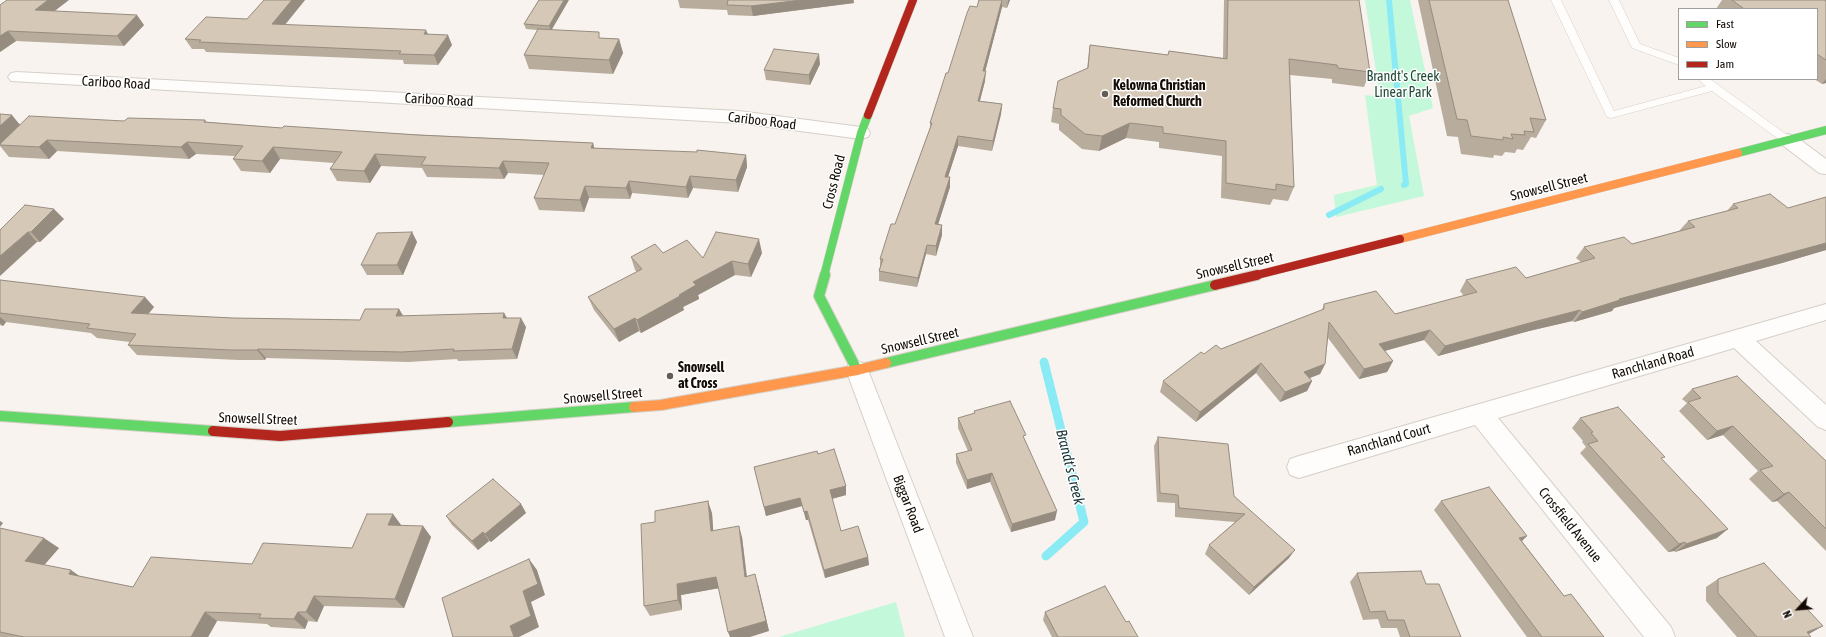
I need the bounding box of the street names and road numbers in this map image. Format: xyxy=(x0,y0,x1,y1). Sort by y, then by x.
street label: Cariboo Road xyxy=(81,73,151,93)
street label: Cariboo Road xyxy=(404,90,474,110)
street label: Cariboo Road xyxy=(727,108,797,134)
street label: Cross Road xyxy=(819,153,849,211)
street label: Snowsell Street xyxy=(1509,169,1589,205)
street label: Snowsell Street xyxy=(1195,249,1275,283)
street label: Snowsell Street xyxy=(880,324,960,358)
street label: Ranchland Road xyxy=(1610,343,1696,383)
street label: Snowsell Street xyxy=(563,384,643,408)
street label: Snowsell Street xyxy=(218,409,298,429)
street label: Ranchland Court xyxy=(1346,420,1432,460)
street label: Biggar Road xyxy=(889,473,927,535)
street label: Crossfield Avenue xyxy=(1535,484,1605,566)

